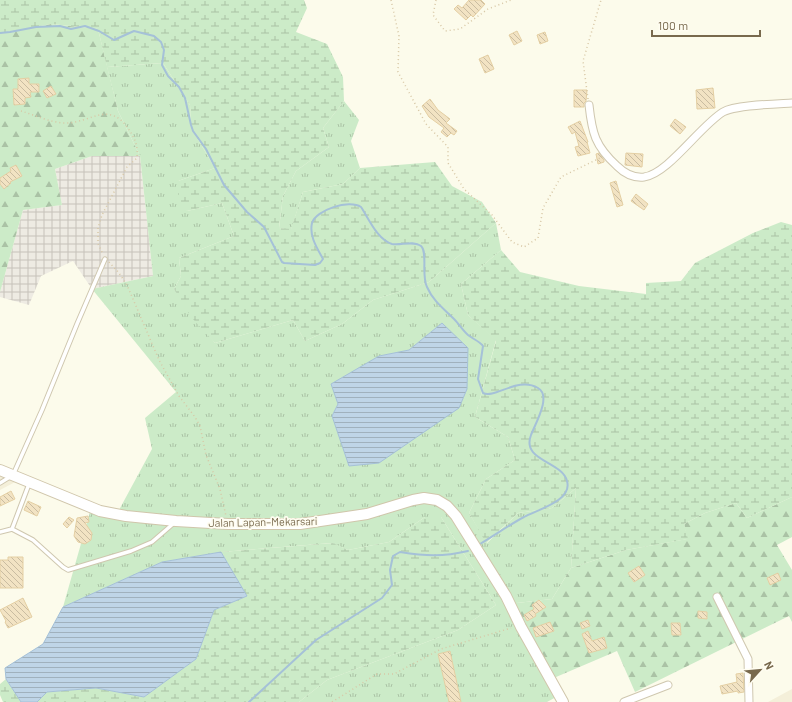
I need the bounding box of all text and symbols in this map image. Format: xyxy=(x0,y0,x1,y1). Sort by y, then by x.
scale bar xyxy=(652,12,760,38)
text: 100 m xyxy=(658,18,688,32)
street label: Jalan Lapan–Mekarsari xyxy=(208,514,318,529)
north arrow xyxy=(740,650,780,690)
text: N xyxy=(762,659,777,671)

